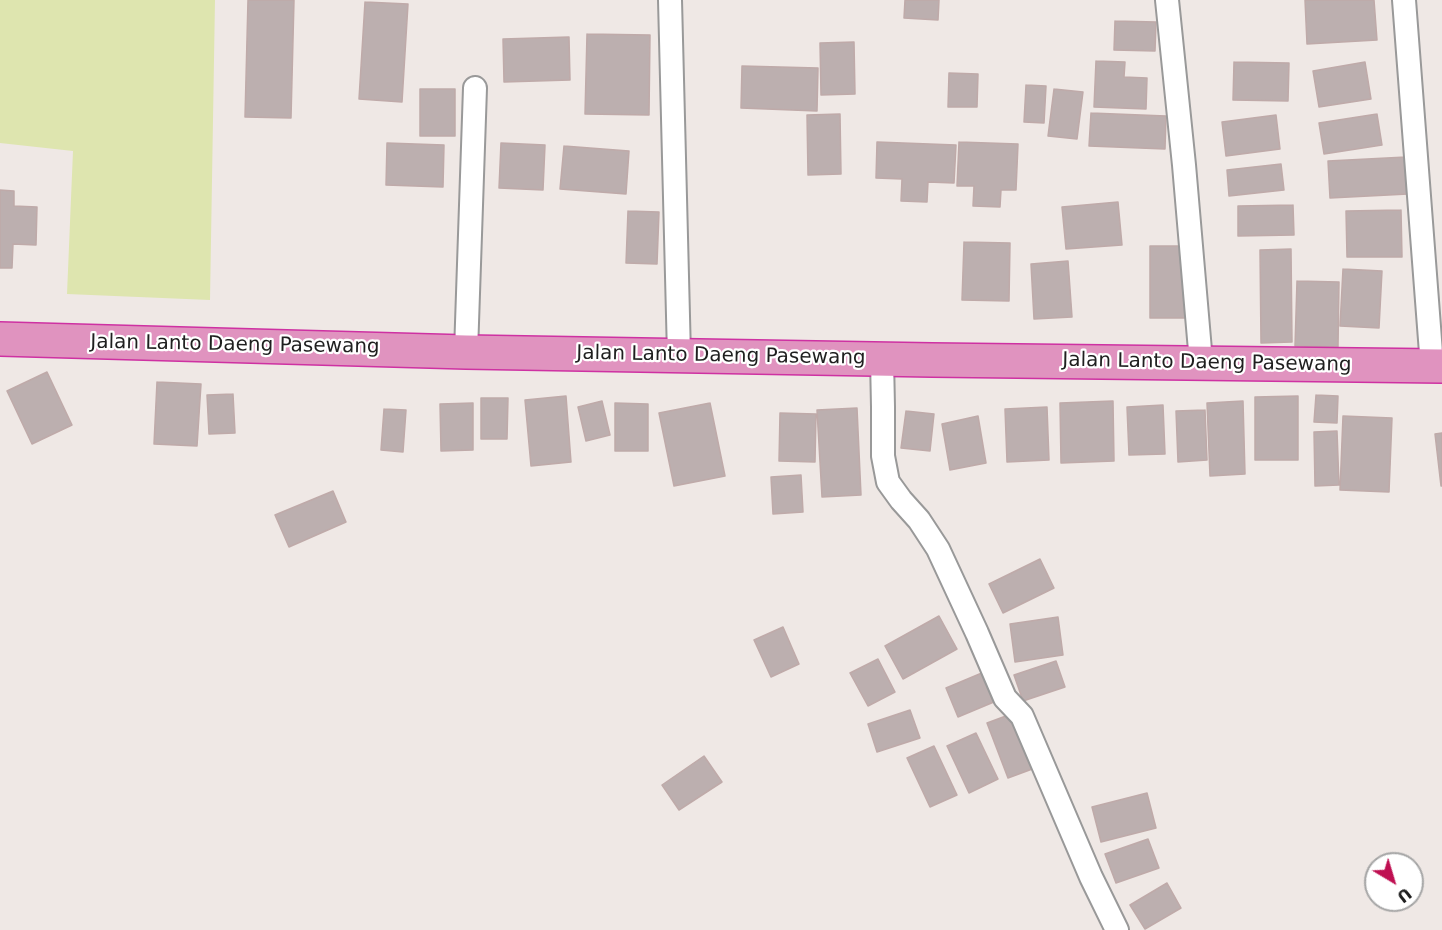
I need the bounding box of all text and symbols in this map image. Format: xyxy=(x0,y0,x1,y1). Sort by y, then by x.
street label: Jalan Lanto Daeng Pasewang xyxy=(90,330,380,360)
street label: Jalan Lanto Daeng Pasewang xyxy=(576,341,866,371)
street label: Jalan Lanto Daeng Pasewang xyxy=(1062,348,1352,378)
north arrow xyxy=(1364,852,1424,912)
text: U xyxy=(1393,884,1415,906)

